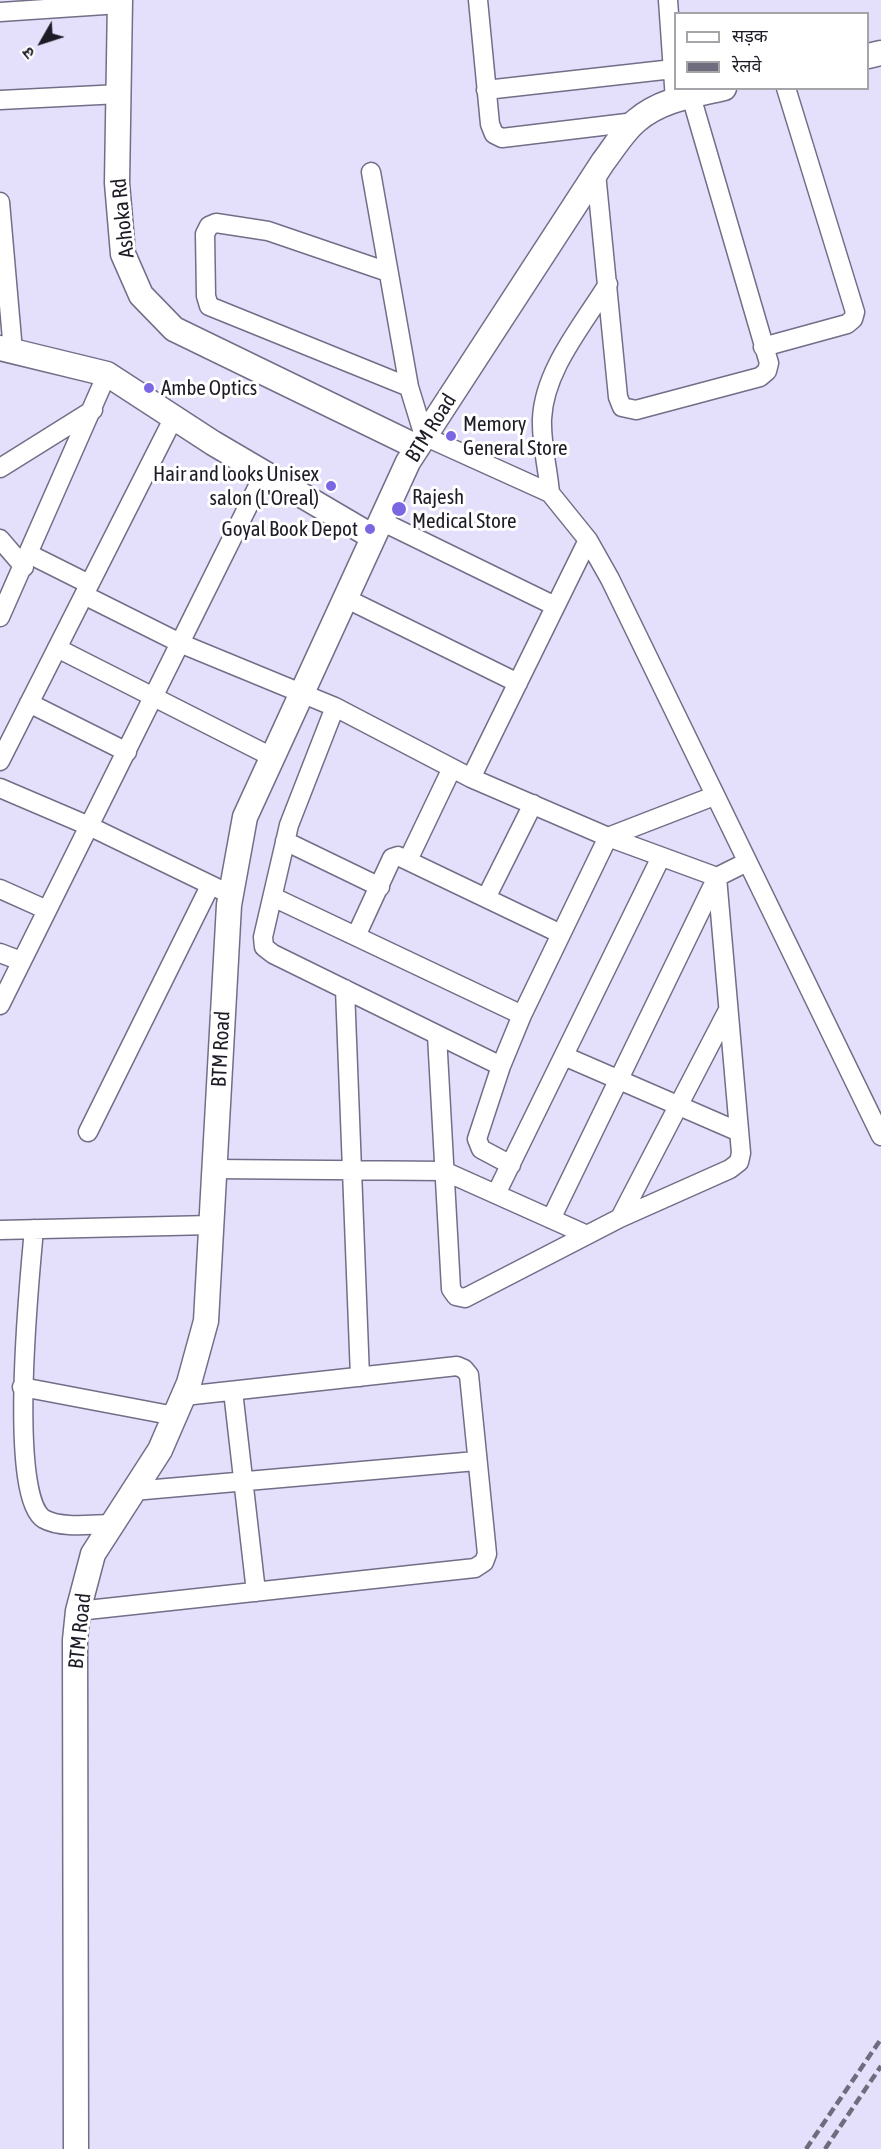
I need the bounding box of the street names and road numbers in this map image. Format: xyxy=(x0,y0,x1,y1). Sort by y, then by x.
street label: Ashoka Rd xyxy=(106,177,140,259)
street label: BTM Road xyxy=(400,389,462,467)
street label: BTM Road xyxy=(206,1010,236,1088)
street label: BTM Road xyxy=(63,1592,97,1670)

